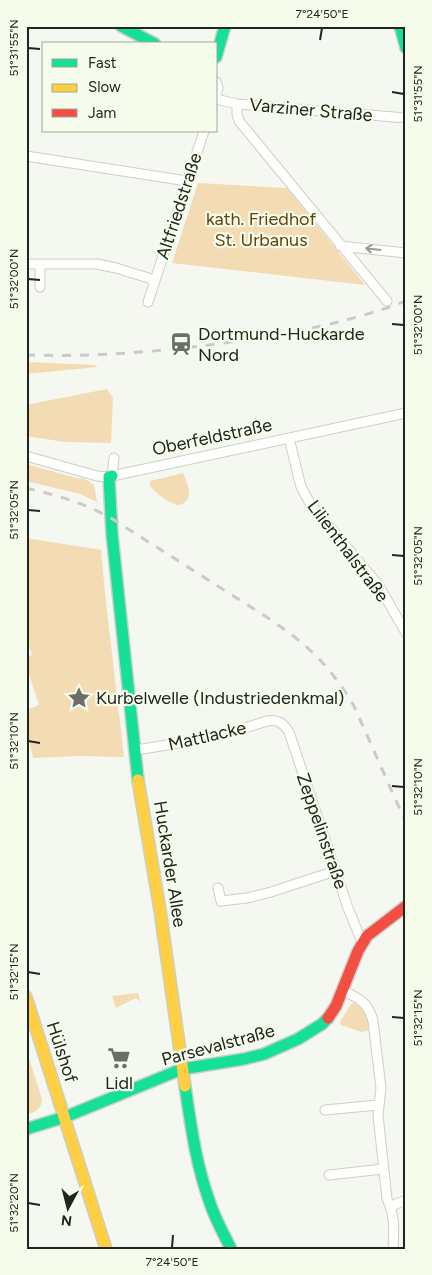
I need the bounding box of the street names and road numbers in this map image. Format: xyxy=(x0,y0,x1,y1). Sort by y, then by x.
street label: Varziner Straße xyxy=(249,94,374,126)
street label: Altfriedstraße xyxy=(151,150,207,262)
street label: Oberfeldstraße xyxy=(150,414,274,460)
street label: Lilienthalstraße xyxy=(303,496,394,606)
street label: Mattlacke xyxy=(166,716,248,756)
street label: Zeppelinstraße xyxy=(292,770,352,892)
street label: Huckarder Allee xyxy=(149,799,191,929)
street label: Hülshof xyxy=(42,1019,82,1086)
street label: Parsevalstraße xyxy=(159,1019,277,1071)

